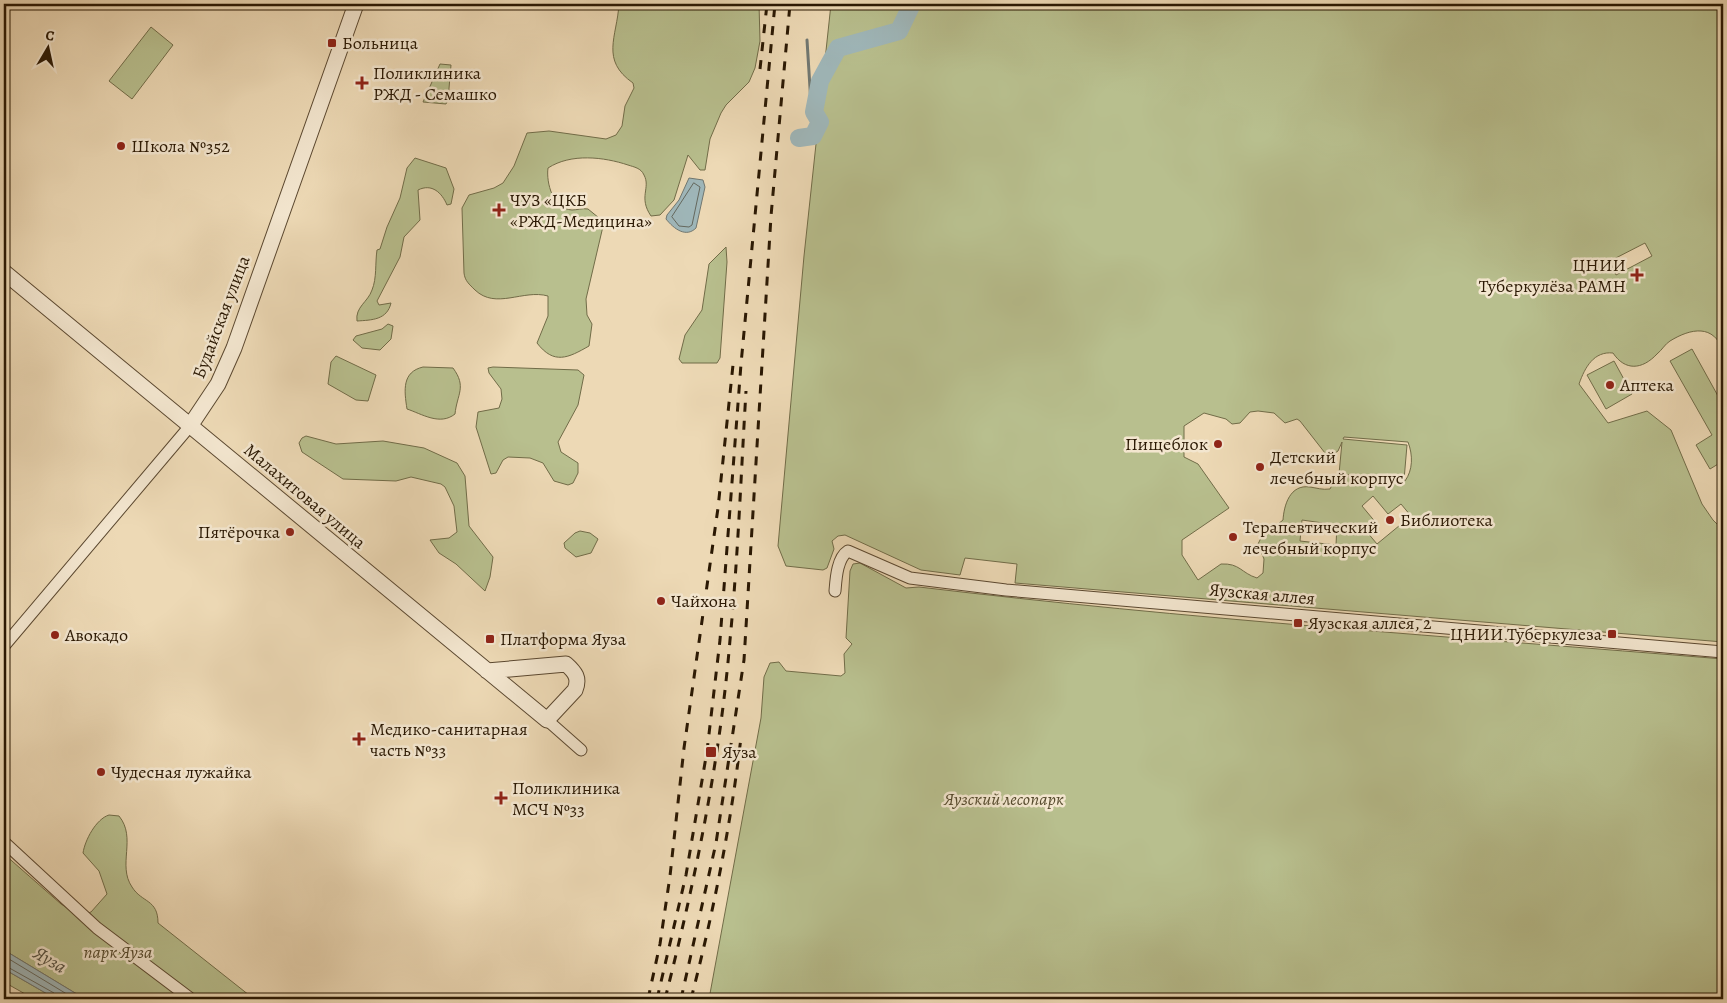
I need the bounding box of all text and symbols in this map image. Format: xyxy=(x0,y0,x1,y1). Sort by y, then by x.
north arrow xyxy=(22,22,72,72)
text: С xyxy=(44,26,56,46)
place label: Больница xyxy=(342,31,419,55)
marker: Больница xyxy=(326,37,338,49)
place label: Поликлиника РЖД - Семашко xyxy=(373,61,497,106)
marker: Поликлиника РЖД - Семашко xyxy=(355,76,369,90)
place label: Школа №352 xyxy=(131,134,230,158)
marker: Школа №352 xyxy=(115,140,127,152)
place label: ЧУЗ «ЦКБ «РЖД-Медицина» xyxy=(510,188,652,233)
marker: ЧУЗ «ЦКБ «РЖД-Медицина» xyxy=(492,203,506,217)
street label: Будайская улица xyxy=(187,251,256,382)
place label: ЦНИИ Туберкулёза РАМН xyxy=(1479,253,1626,298)
marker: ЦНИИ Туберкулёза РАМН xyxy=(1630,268,1644,282)
place label: Аптека xyxy=(1619,373,1675,397)
marker: Аптека xyxy=(1604,379,1616,391)
place label: Пищеблок xyxy=(1125,432,1208,456)
street label: Малахитовая улица xyxy=(239,438,372,555)
marker: Пищеблок xyxy=(1212,438,1224,450)
place label: Детский лечебный корпус xyxy=(1270,445,1404,490)
marker: Детский лечебный корпус xyxy=(1254,461,1266,473)
place label: Библиотека xyxy=(1400,508,1494,532)
marker: Библиотека xyxy=(1384,514,1396,526)
place label: Терапевтический лечебный корпус xyxy=(1243,515,1378,560)
place label: Пятёрочка xyxy=(198,520,281,544)
marker: Пятёрочка xyxy=(284,526,296,538)
marker: Терапевтический лечебный корпус xyxy=(1227,531,1239,543)
street label: Яузская аллея xyxy=(1208,577,1316,611)
place label: Чайхона xyxy=(671,589,737,613)
marker: Чайхона xyxy=(655,595,667,607)
place label: Яузская аллея, 2 xyxy=(1308,611,1432,635)
marker: Яузская аллея, 2 xyxy=(1292,617,1304,629)
place label: ЦНИИ Туберкулеза xyxy=(1450,622,1603,646)
place label: Авокадо xyxy=(64,623,128,647)
place label: Платформа Яуза xyxy=(500,627,627,651)
marker: ЦНИИ Туберкулеза xyxy=(1606,628,1618,640)
marker: Авокадо xyxy=(49,629,61,641)
marker: Платформа Яуза xyxy=(484,633,496,645)
place label: Медико-санитарная часть №33 xyxy=(370,717,528,762)
marker: Медико-санитарная часть №33 xyxy=(352,732,366,746)
place label: Яуза xyxy=(722,740,757,764)
marker: Яуза xyxy=(704,745,718,759)
place label: Чудесная лужайка xyxy=(111,760,252,784)
marker: Чудесная лужайка xyxy=(95,766,107,778)
place label: Поликлиника МСЧ №33 xyxy=(512,776,621,821)
park label: Яузский лесопарк xyxy=(943,787,1064,811)
marker: Поликлиника МСЧ №33 xyxy=(494,791,508,805)
water label: Яуза xyxy=(28,940,71,980)
park label: парк Яуза xyxy=(84,940,152,964)

